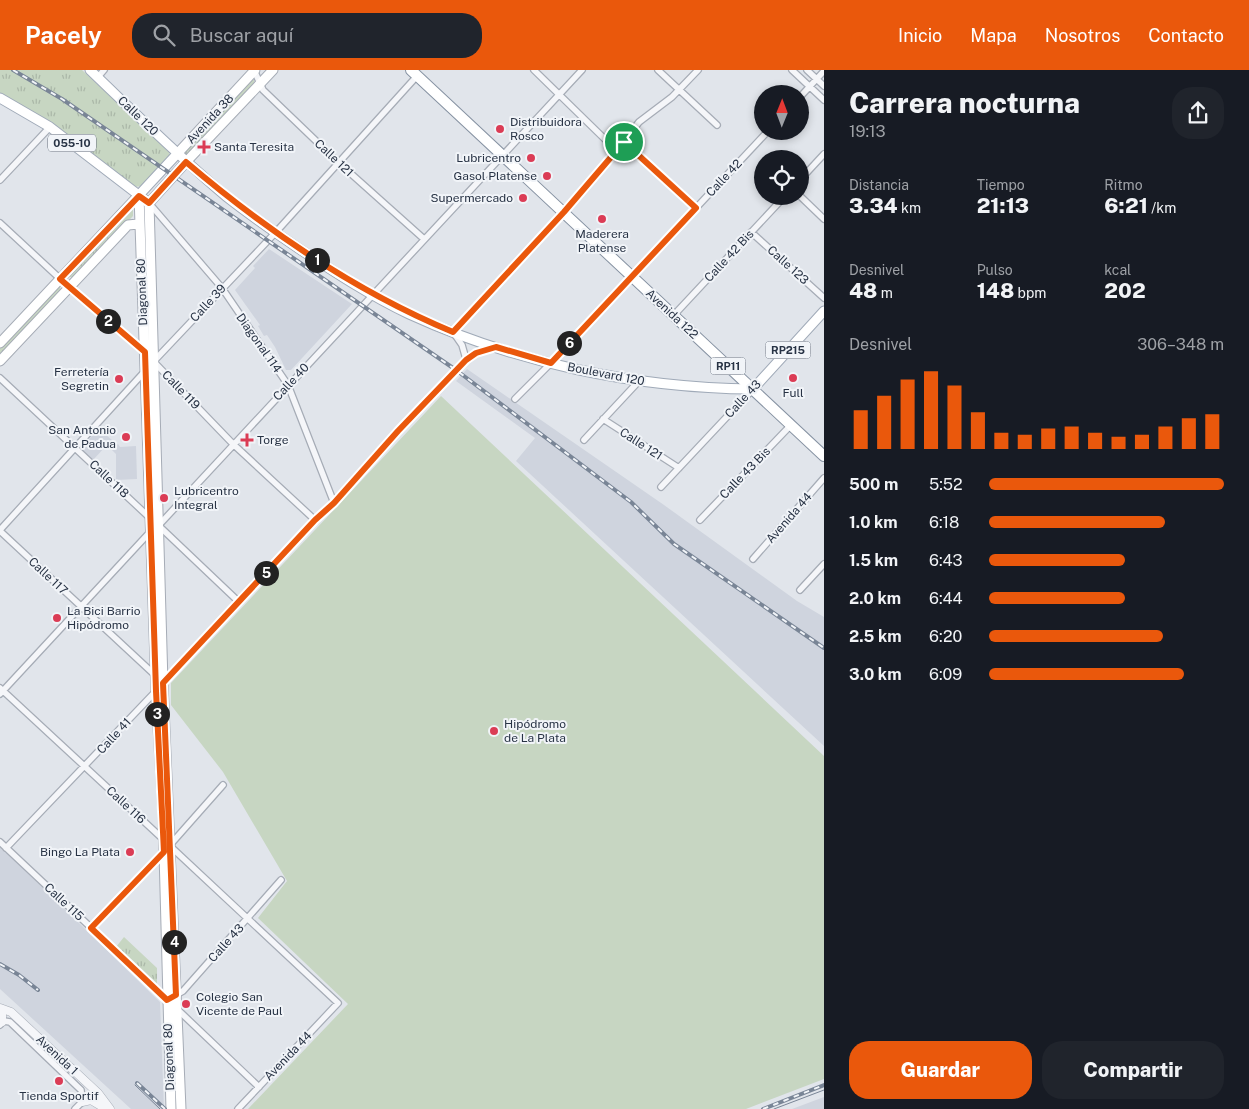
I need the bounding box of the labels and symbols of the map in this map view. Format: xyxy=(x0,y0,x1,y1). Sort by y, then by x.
north arrow xyxy=(754,85,809,140)
street label: Avenida 38 xyxy=(184,91,237,147)
street label: Calle 120 xyxy=(115,93,161,139)
place label: Distribuidora Rosco xyxy=(510,115,582,143)
pin xyxy=(603,121,645,163)
marker: Distribuidora Rosco xyxy=(494,123,506,135)
road number: 055-10 xyxy=(48,134,96,152)
street label: Calle 121 xyxy=(312,136,356,180)
place label: Santa Teresita xyxy=(214,140,294,154)
marker: Santa Teresita xyxy=(198,141,210,153)
place label: Lubricentro xyxy=(456,151,521,165)
marker: Lubricentro xyxy=(525,152,537,164)
street label: Calle 42 xyxy=(703,156,745,200)
place label: Gasol Platense xyxy=(454,169,537,183)
marker: Gasol Platense xyxy=(541,170,553,182)
place label: Supermercado xyxy=(430,191,513,205)
marker: Supermercado xyxy=(517,192,529,204)
marker: Maderera Platense xyxy=(596,213,608,225)
place label: Maderera Platense xyxy=(575,227,629,255)
street label: Calle 42 Bis xyxy=(701,227,757,285)
street label: Calle 123 xyxy=(764,243,812,287)
pin: 1 xyxy=(304,248,330,272)
street label: Diagonal 80 xyxy=(134,258,150,326)
street label: Calle 39 xyxy=(187,281,229,325)
street label: Avenida 122 xyxy=(643,286,701,342)
pin: 2 xyxy=(96,308,120,334)
street label: Diagonal 114 xyxy=(233,311,285,376)
pin: 6 xyxy=(556,330,582,356)
road number: RP215 xyxy=(766,342,810,358)
road number: RP11 xyxy=(710,358,746,374)
street label: Calle 40 xyxy=(270,360,312,404)
street label: Boulevard 120 xyxy=(566,360,646,388)
place label: Ferretería Segretin xyxy=(54,365,109,393)
street label: Calle 119 xyxy=(159,368,203,412)
marker: Full xyxy=(787,372,799,384)
marker: Ferretería Segretin xyxy=(113,373,125,385)
street label: Calle 43 xyxy=(722,377,764,421)
place label: Full xyxy=(782,386,804,400)
place label: San Antonio de Padua xyxy=(48,423,116,451)
street label: Calle 121 xyxy=(617,425,665,463)
marker: San Antonio de Padua xyxy=(120,431,132,443)
place label: Torge xyxy=(257,433,289,447)
marker: Torge xyxy=(241,434,253,446)
street label: Calle 43 Bis xyxy=(717,444,773,502)
street label: Calle 118 xyxy=(86,457,132,501)
place label: Lubricentro Integral xyxy=(174,484,239,512)
street label: Avenida 44 xyxy=(763,490,815,546)
marker: Lubricentro Integral xyxy=(158,492,170,504)
street label: Calle 117 xyxy=(26,554,70,598)
pin: 5 xyxy=(254,560,278,586)
place label: La Bici Barrio Hipódromo xyxy=(67,604,141,632)
marker: La Bici Barrio Hipódromo xyxy=(51,612,63,624)
pin: 3 xyxy=(144,702,170,726)
street label: Calle 41 xyxy=(94,715,134,757)
place label: Hipódromo de La Plata xyxy=(504,717,566,745)
marker: Hipódromo de La Plata xyxy=(488,725,500,737)
street label: Calle 116 xyxy=(103,783,149,827)
place label: Bingo La Plata xyxy=(40,845,120,859)
marker: Bingo La Plata xyxy=(124,846,136,858)
street label: Calle 115 xyxy=(41,880,87,924)
street label: Calle 43 xyxy=(205,921,247,965)
pin: 4 xyxy=(162,930,186,954)
place label: Colegio San Vicente de Paul xyxy=(196,990,283,1018)
marker: Colegio San Vicente de Paul xyxy=(180,998,192,1010)
street label: Diagonal 80 xyxy=(161,1023,177,1091)
street label: Avenida 44 xyxy=(261,1028,315,1083)
street label: Avenida 1 xyxy=(33,1032,81,1078)
marker: Tienda Sportif xyxy=(53,1075,65,1087)
place label: Tienda Sportif xyxy=(19,1089,99,1103)

